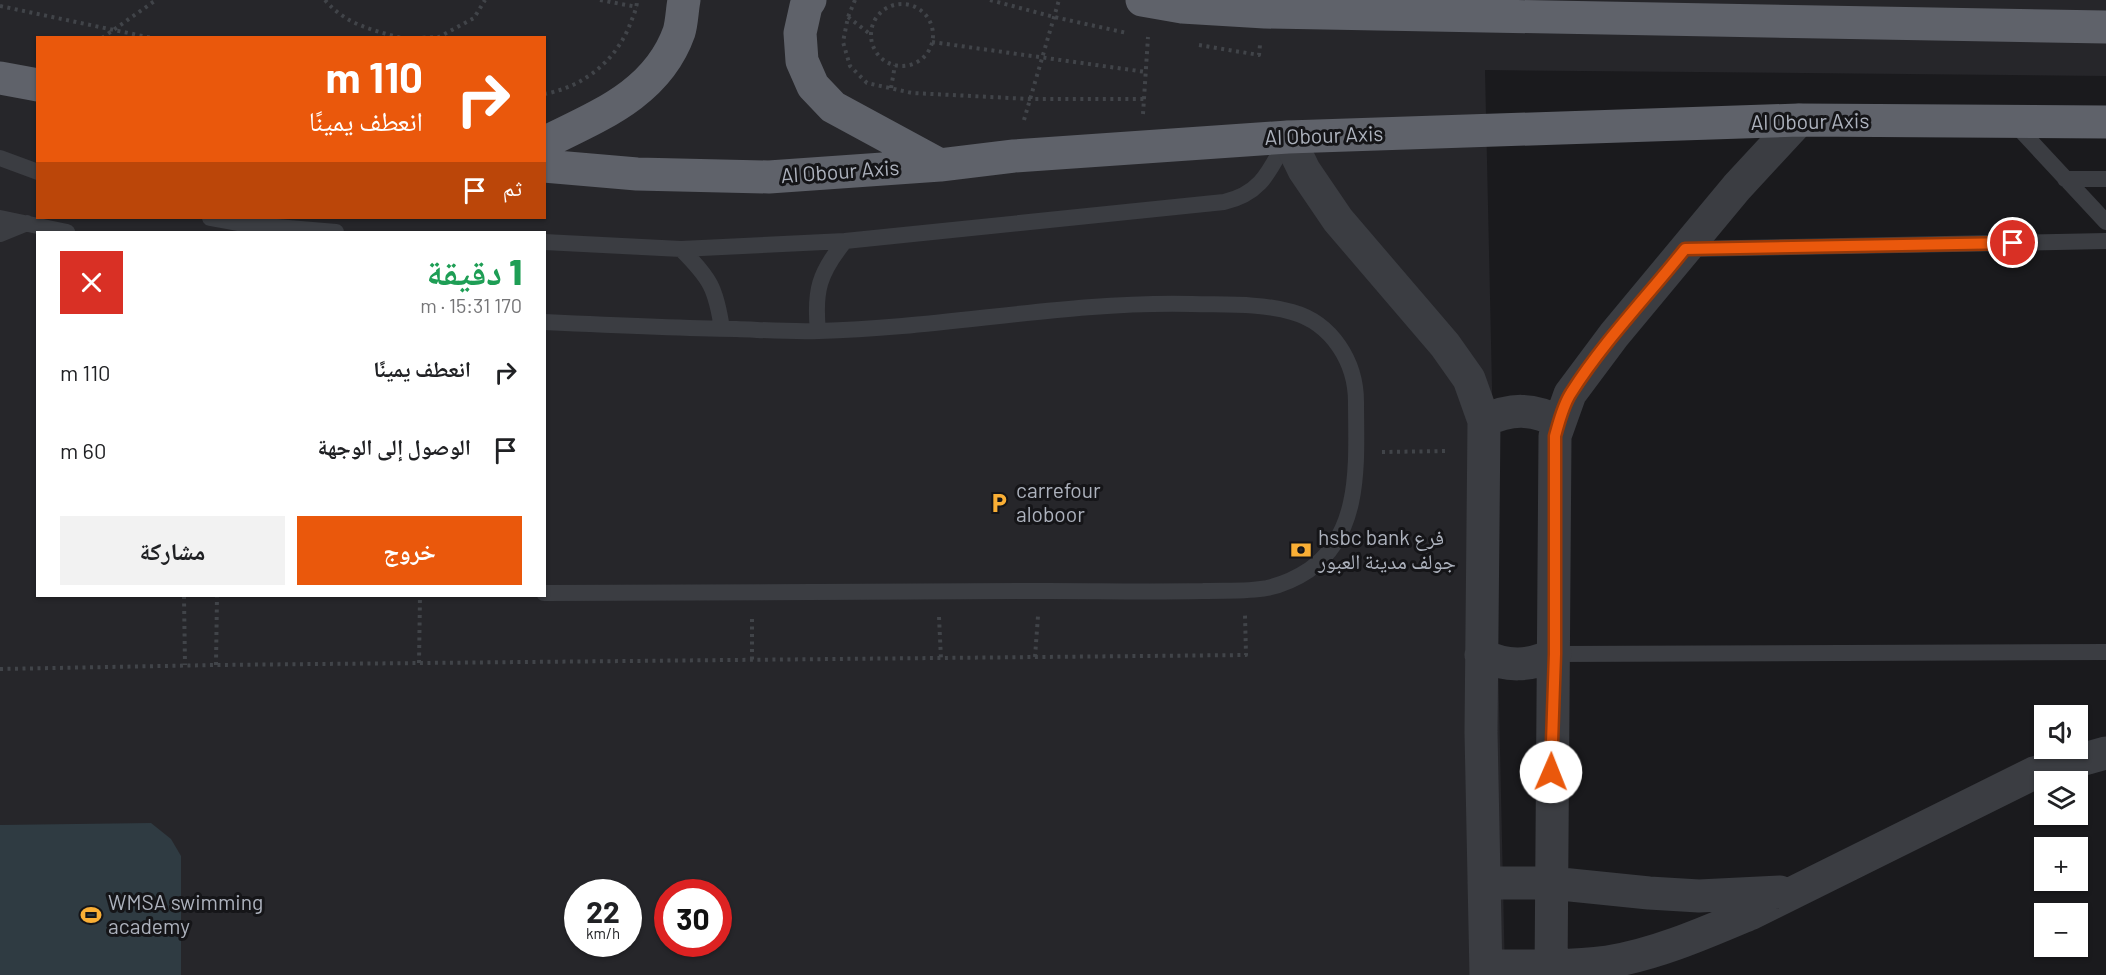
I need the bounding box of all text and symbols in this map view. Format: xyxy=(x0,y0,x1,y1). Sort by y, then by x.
text: 110 m xyxy=(326,51,423,101)
icon: right xyxy=(444,60,522,138)
text: انعطف يمينًا xyxy=(309,104,423,136)
street label: Al Obour Axis xyxy=(1750,107,1870,134)
street label: Al Obour Axis xyxy=(1264,120,1384,149)
street label: Al Obour Axis xyxy=(780,154,900,187)
icon: arrive xyxy=(458,174,491,207)
text: ثم xyxy=(503,174,522,200)
pin xyxy=(1987,217,2038,268)
icon: arrive xyxy=(1996,226,2029,259)
text: 1 دقيقة xyxy=(426,249,522,292)
button: close xyxy=(60,251,123,314)
text: 170 m · 15:31 xyxy=(420,293,522,317)
text: انعطف يمينًا xyxy=(373,355,471,381)
icon: right xyxy=(489,356,522,389)
text: 110 m xyxy=(60,359,111,385)
text: الوصول إلى الوجهة xyxy=(318,433,471,459)
icon: arrive xyxy=(489,434,522,467)
text: 60 m xyxy=(60,437,106,463)
place label: carrefour aloboor xyxy=(1016,477,1101,526)
parking icon: carrefour aloboor xyxy=(987,491,1011,515)
button: مشاركة xyxy=(60,516,285,585)
button: خروج xyxy=(297,516,522,585)
place label: hsbc bank فرع جولف مدينة العبور xyxy=(1317,524,1456,574)
bank icon: hsbc bank فرع جولف مدينة العبور xyxy=(1289,538,1313,562)
map controls xyxy=(2034,705,2088,957)
button: sound xyxy=(2034,705,2088,759)
position arrow xyxy=(1519,740,1583,804)
button: layers xyxy=(2034,771,2088,825)
button: + xyxy=(2034,837,2088,891)
speed limit sign: 30 xyxy=(654,879,732,957)
place label: WMSA swimming academy xyxy=(108,889,263,938)
text: 22 xyxy=(586,893,620,929)
sports icon: WMSA swimming academy xyxy=(79,903,103,927)
button: − xyxy=(2034,903,2088,957)
text: km/h xyxy=(586,924,620,942)

